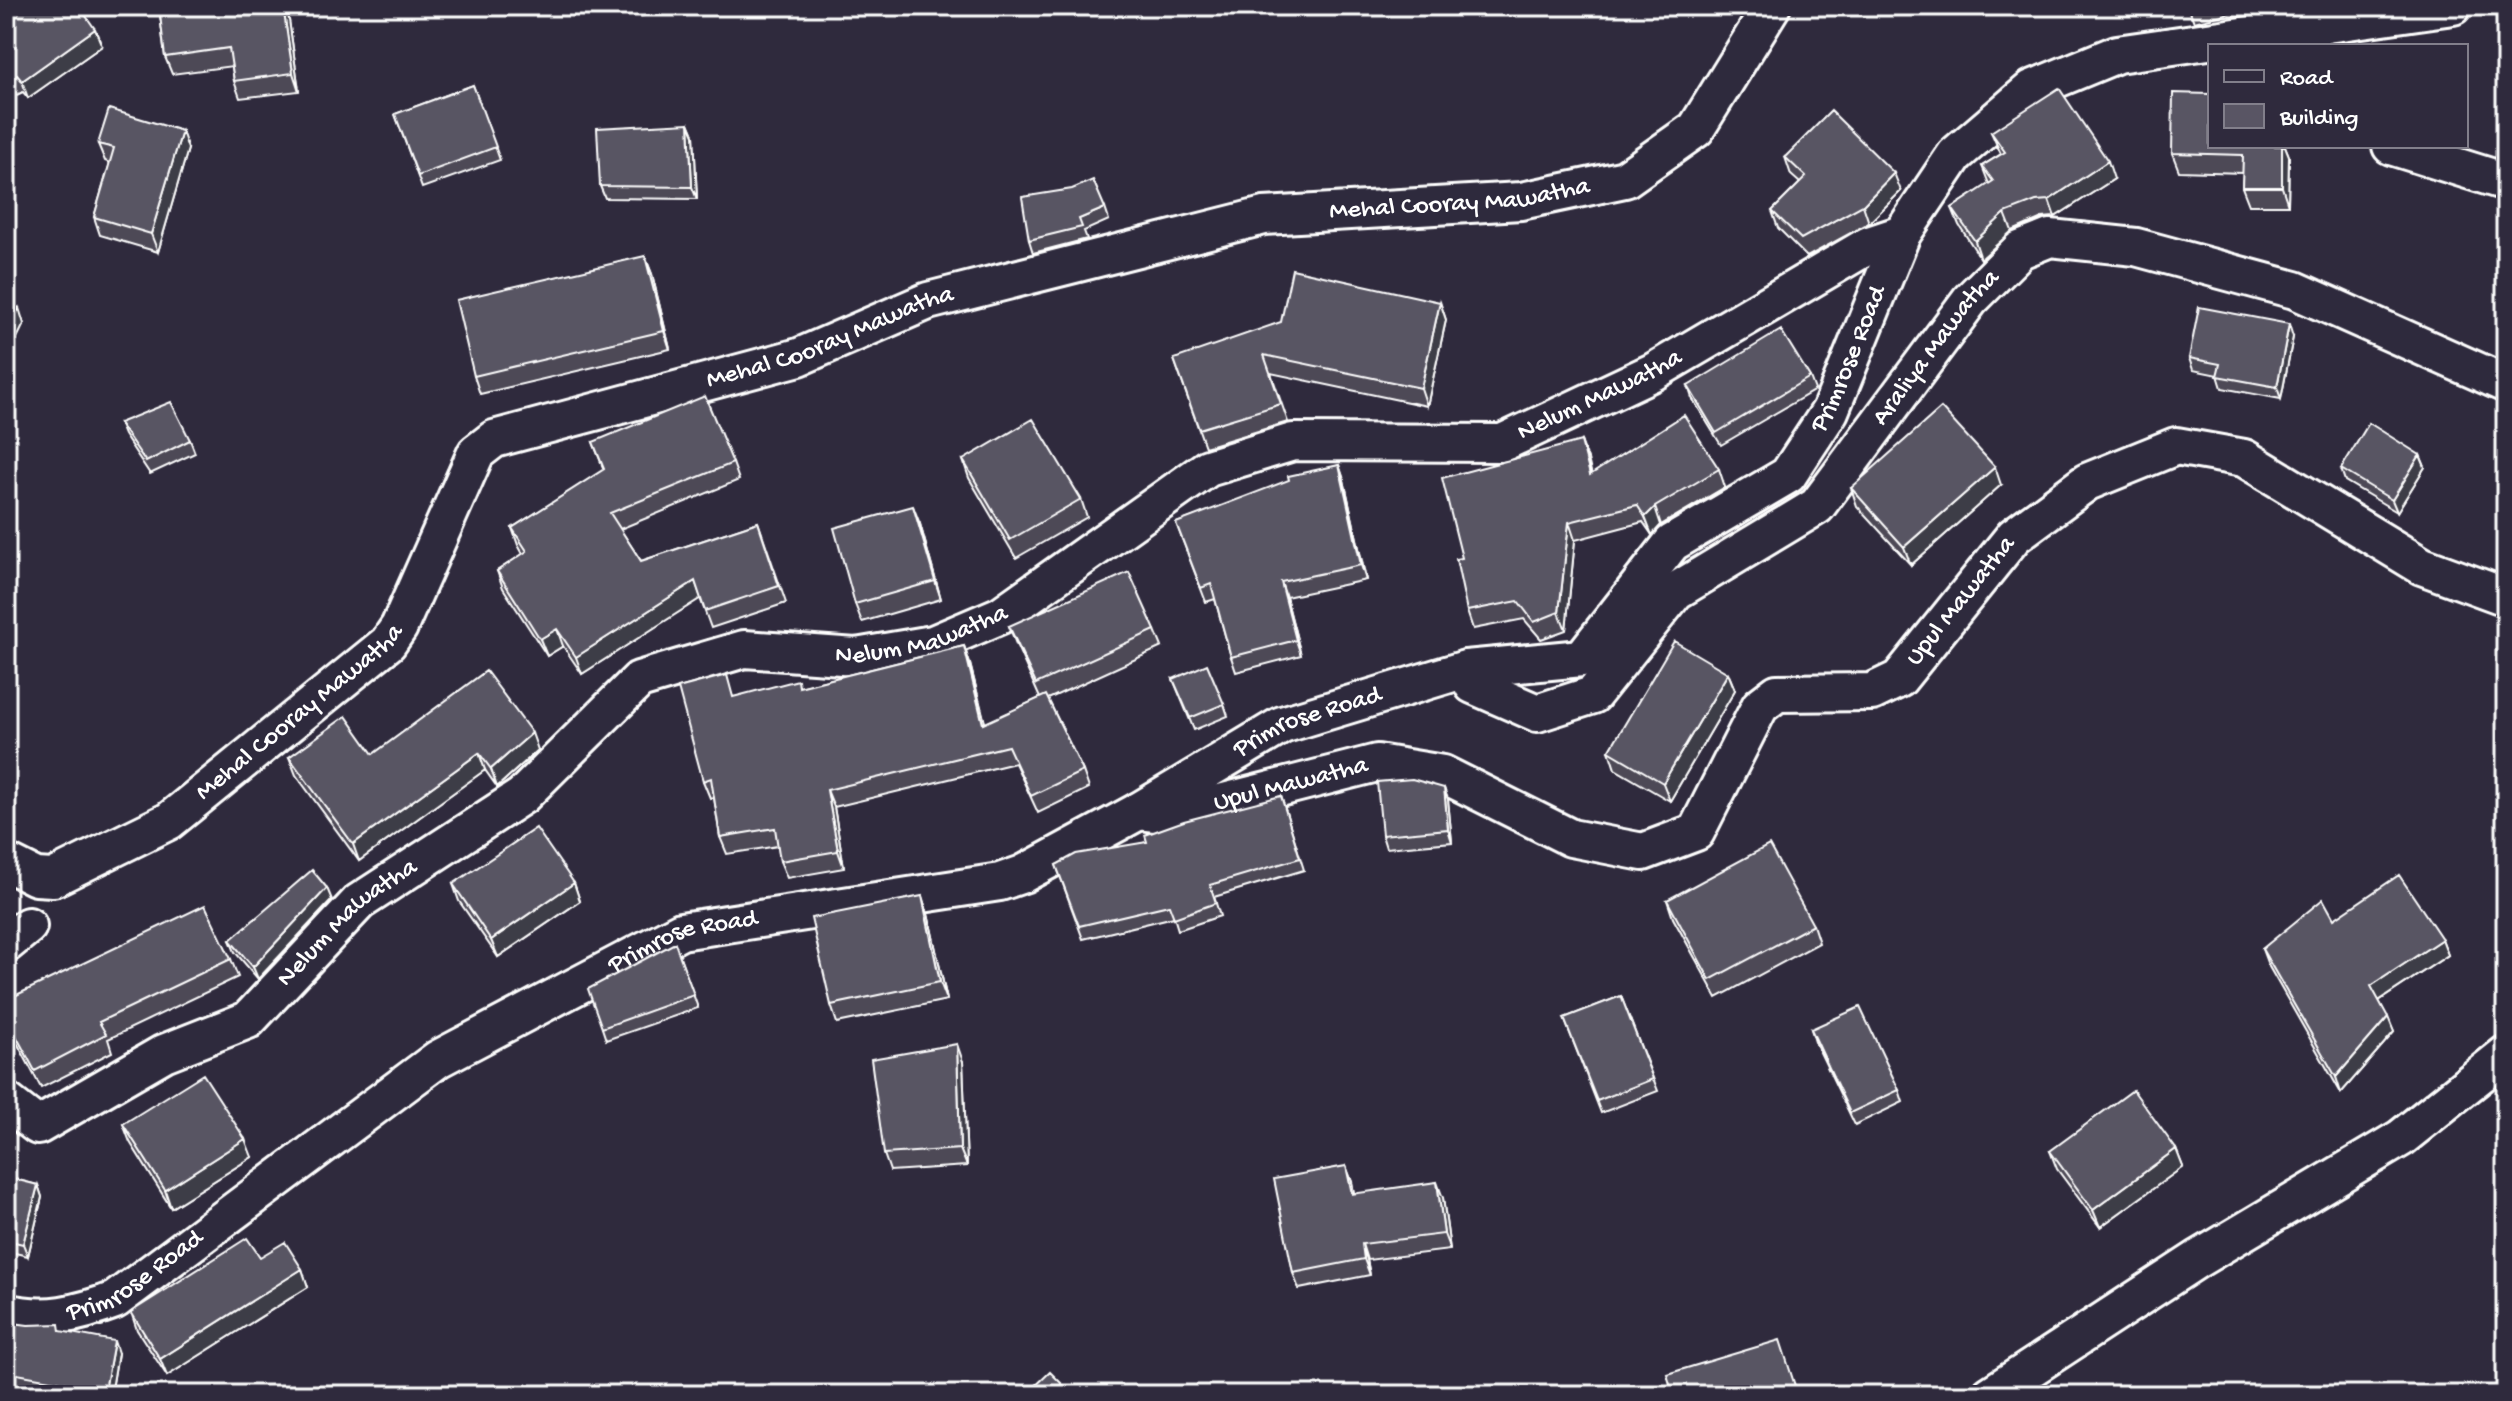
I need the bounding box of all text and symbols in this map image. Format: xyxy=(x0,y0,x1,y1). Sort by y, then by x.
legend xyxy=(2208,44,2468,148)
text: Road xyxy=(2280,65,2334,94)
text: Building xyxy=(2279,105,2358,134)
street label: Mehal Cooray Mawatha xyxy=(1329,171,1594,228)
street label: Araliya Mawatha xyxy=(1866,262,2008,432)
street label: Mehal Cooray Mawatha xyxy=(703,279,958,397)
street label: Primrose Road xyxy=(1804,280,1895,440)
street label: Nelum Mawatha xyxy=(1513,342,1689,449)
street label: Upul Mawatha xyxy=(1900,529,2024,673)
street label: Nelum Mawatha xyxy=(834,598,1014,673)
street label: Mehal Cooray Mawatha xyxy=(190,617,412,808)
street label: Primrose Road xyxy=(1227,680,1387,766)
street label: Upul Mawatha xyxy=(1211,750,1373,819)
street label: Nelum Mawatha xyxy=(271,852,425,994)
street label: Primrose Road xyxy=(603,904,761,982)
street label: Primrose Road xyxy=(63,1223,211,1330)

